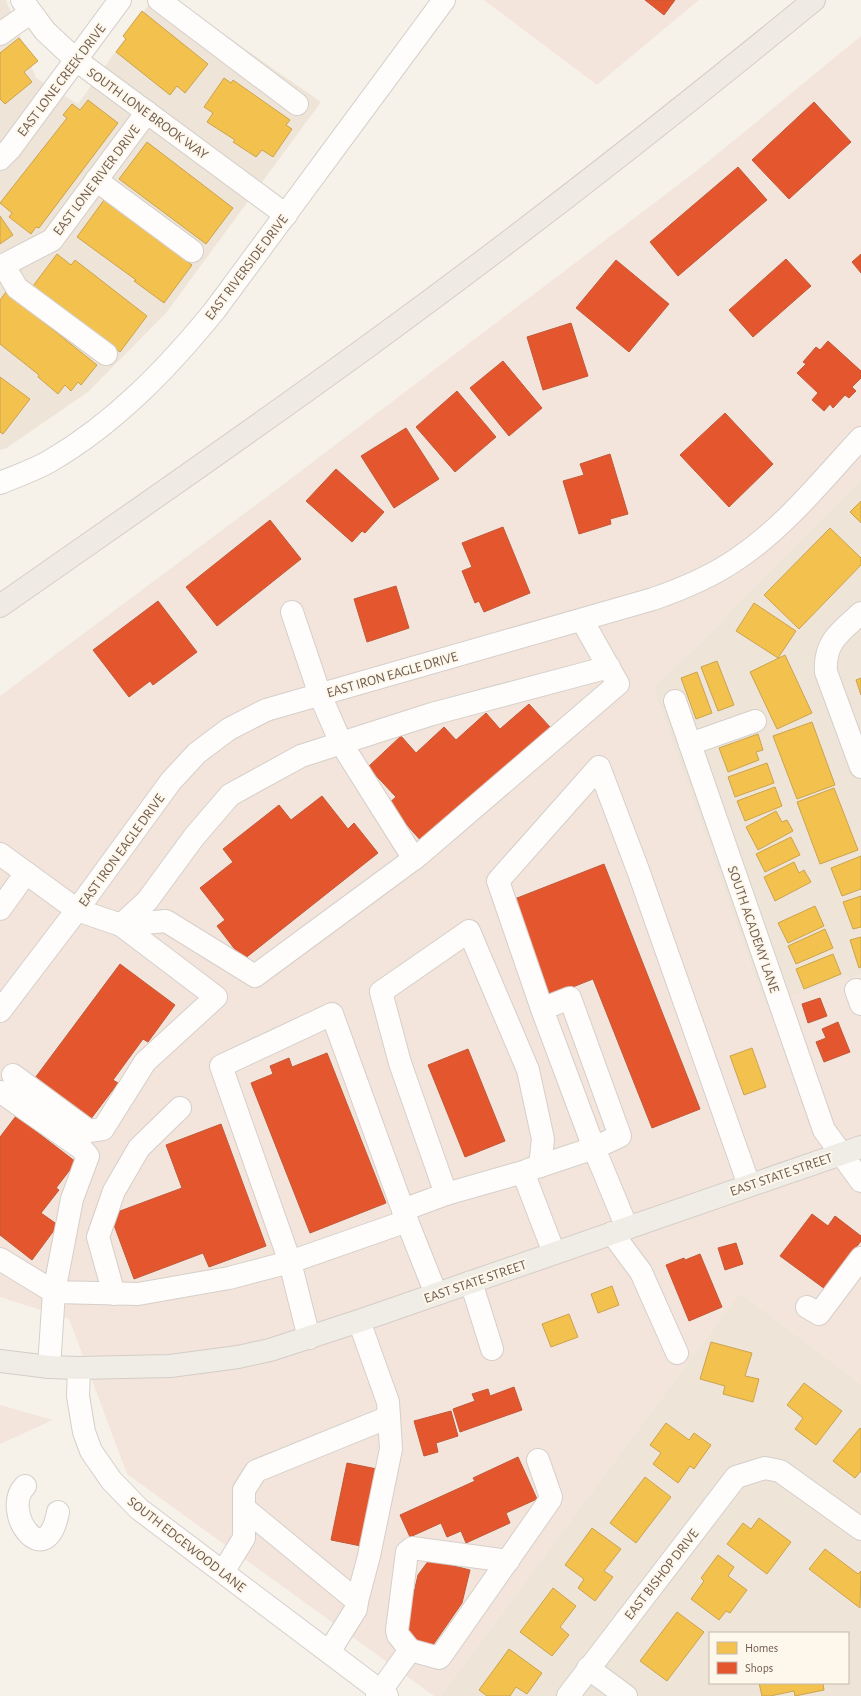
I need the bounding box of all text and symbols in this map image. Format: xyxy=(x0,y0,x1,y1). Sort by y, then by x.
street label: EAST LONE CREEK DRIVE xyxy=(15,22,109,139)
street label: SOUTH LONE BROOK WAY xyxy=(84,65,211,163)
street label: EAST LONE RIVER DRIVE xyxy=(51,123,143,238)
street label: EAST RIVERSIDE DRIVE xyxy=(203,212,291,323)
street label: EAST IRON EAGLE DRIVE xyxy=(325,649,460,700)
street label: EAST IRON EAGLE DRIVE xyxy=(76,791,167,909)
street label: SOUTH ACADEMY LANE xyxy=(725,864,781,995)
street label: EAST STATE STREET xyxy=(728,1151,835,1199)
street label: EAST STATE STREET xyxy=(422,1258,529,1306)
street label: SOUTH EDGEWOOD LANE xyxy=(125,1494,248,1595)
street label: EAST BISHOP DRIVE xyxy=(622,1526,702,1623)
legend xyxy=(709,1632,849,1684)
text: Homes xyxy=(745,1642,778,1654)
text: Shops xyxy=(745,1662,773,1674)

